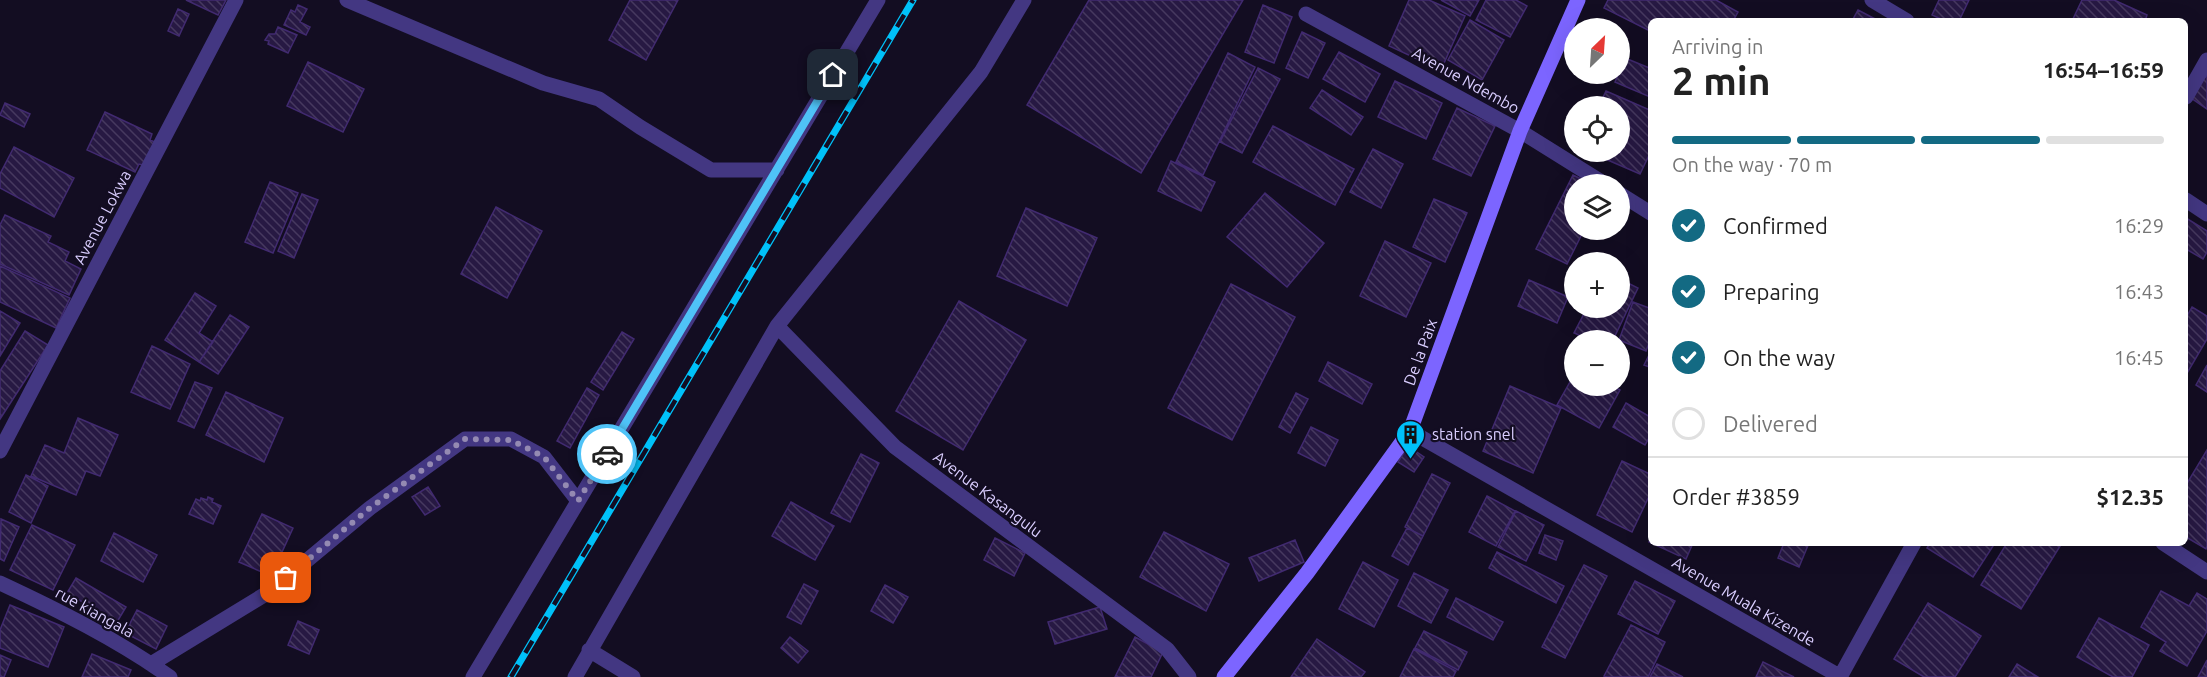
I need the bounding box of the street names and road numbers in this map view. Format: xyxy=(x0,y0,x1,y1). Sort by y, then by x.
street label: Avenue Ndembo xyxy=(1409,43,1523,117)
street label: Avenue Lokwa xyxy=(70,167,134,267)
street label: De la Paix xyxy=(1400,316,1440,388)
street label: Avenue Kasangulu xyxy=(930,447,1046,541)
street label: Avenue Muala Kizende xyxy=(1669,553,1819,649)
street label: rue kiangala xyxy=(53,583,137,641)

